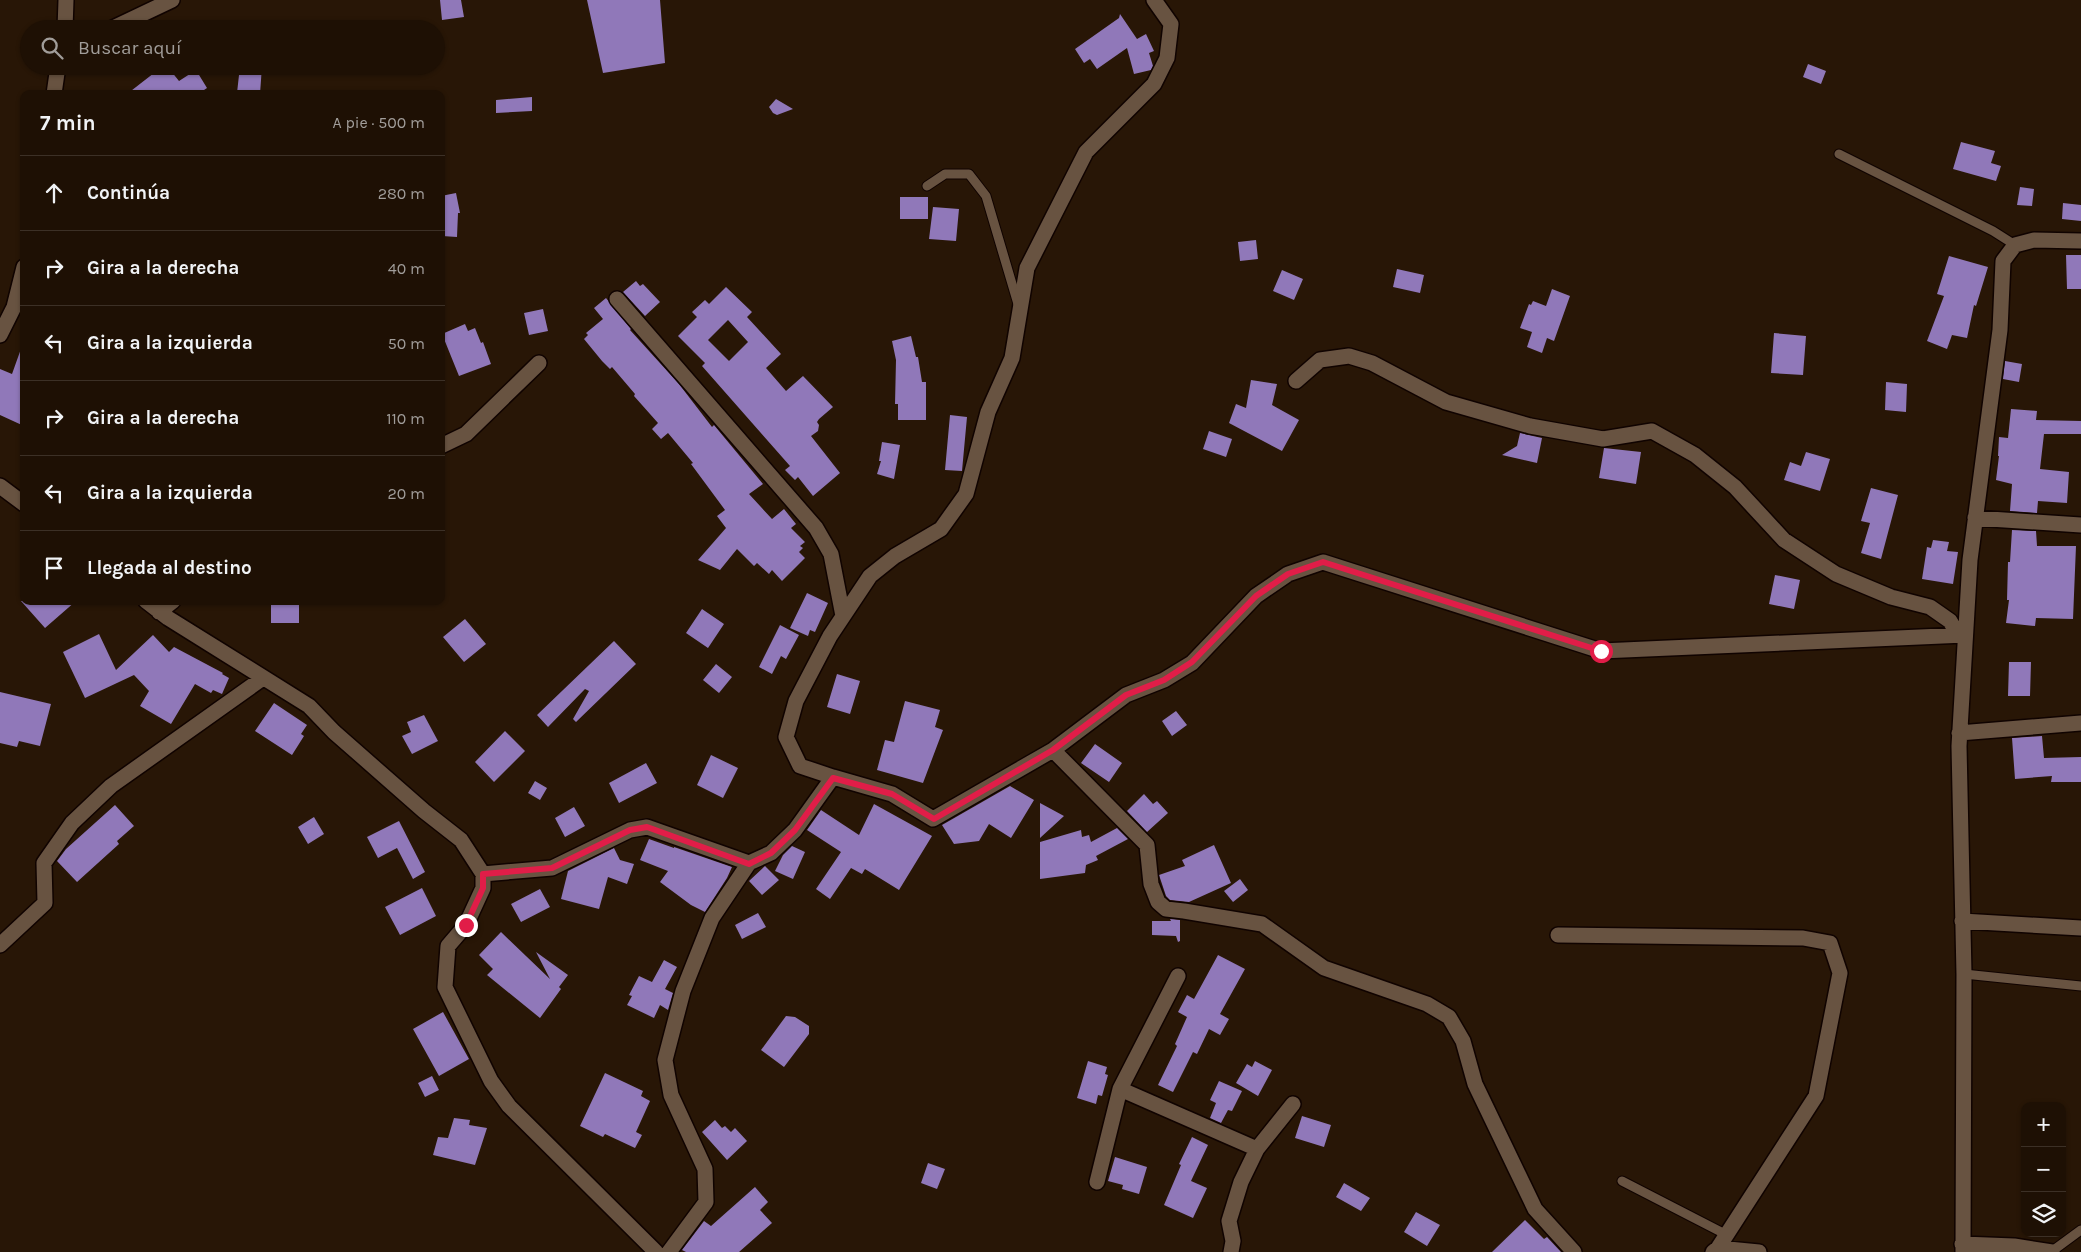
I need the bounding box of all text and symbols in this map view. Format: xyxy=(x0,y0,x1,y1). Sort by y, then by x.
search box xyxy=(20,20,445,75)
icon: search xyxy=(38,34,66,62)
text: Buscar aquí xyxy=(78,37,182,59)
text: 7 min xyxy=(40,111,96,135)
text: A pie · 500 m xyxy=(332,113,425,132)
icon: ahead xyxy=(40,179,68,207)
text: Continúa xyxy=(87,182,170,204)
text: 280 m xyxy=(378,184,425,203)
icon: right xyxy=(40,254,68,282)
text: Gira a la derecha xyxy=(87,257,239,279)
text: 40 m xyxy=(388,259,425,278)
icon: left xyxy=(40,329,68,357)
text: Gira a la izquierda xyxy=(87,332,253,354)
text: 50 m xyxy=(388,334,425,353)
icon: right xyxy=(40,404,68,432)
text: Gira a la derecha xyxy=(87,407,239,429)
text: 110 m xyxy=(386,409,425,428)
icon: left xyxy=(40,479,68,507)
text: Gira a la izquierda xyxy=(87,482,253,504)
text: 20 m xyxy=(387,484,425,503)
icon: arrive xyxy=(40,554,68,582)
text: Llegada al destino xyxy=(87,557,252,579)
route start xyxy=(1590,640,1613,663)
route end xyxy=(455,914,478,937)
map controls xyxy=(2021,1102,2066,1237)
button: + xyxy=(2021,1102,2066,1147)
button: − xyxy=(2021,1147,2066,1192)
button: layers xyxy=(2021,1192,2066,1237)

